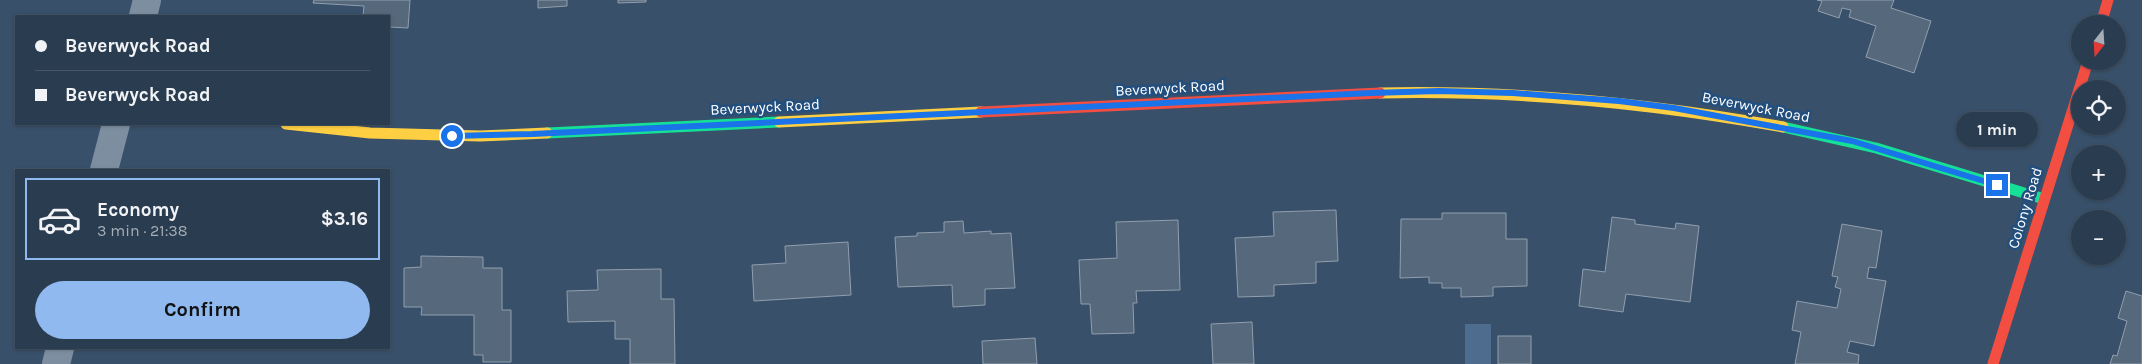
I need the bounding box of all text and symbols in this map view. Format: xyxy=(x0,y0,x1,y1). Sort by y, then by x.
north arrow xyxy=(2071,15,2126,70)
map controls xyxy=(2071,15,2126,265)
text: Beverwyck Road xyxy=(65,35,211,57)
street label: Beverwyck Road xyxy=(1115,76,1225,100)
button: locate xyxy=(2071,80,2126,135)
text: Beverwyck Road xyxy=(65,84,211,106)
street label: Beverwyck Road xyxy=(1700,88,1812,126)
street label: Beverwyck Road xyxy=(710,95,820,119)
callout: 1 min xyxy=(1956,112,2038,148)
text: 1 min xyxy=(1977,120,2017,139)
route start xyxy=(441,125,463,147)
button: + xyxy=(2071,145,2126,200)
street label: Colony Road xyxy=(2004,165,2046,251)
route end xyxy=(1986,174,2008,196)
icon: car xyxy=(37,197,82,242)
text: Economy xyxy=(97,199,179,221)
text: $3.16 xyxy=(321,208,368,230)
button: − xyxy=(2071,210,2126,265)
text: 3 min · 21:38 xyxy=(97,221,188,240)
button: Confirm xyxy=(35,281,370,339)

